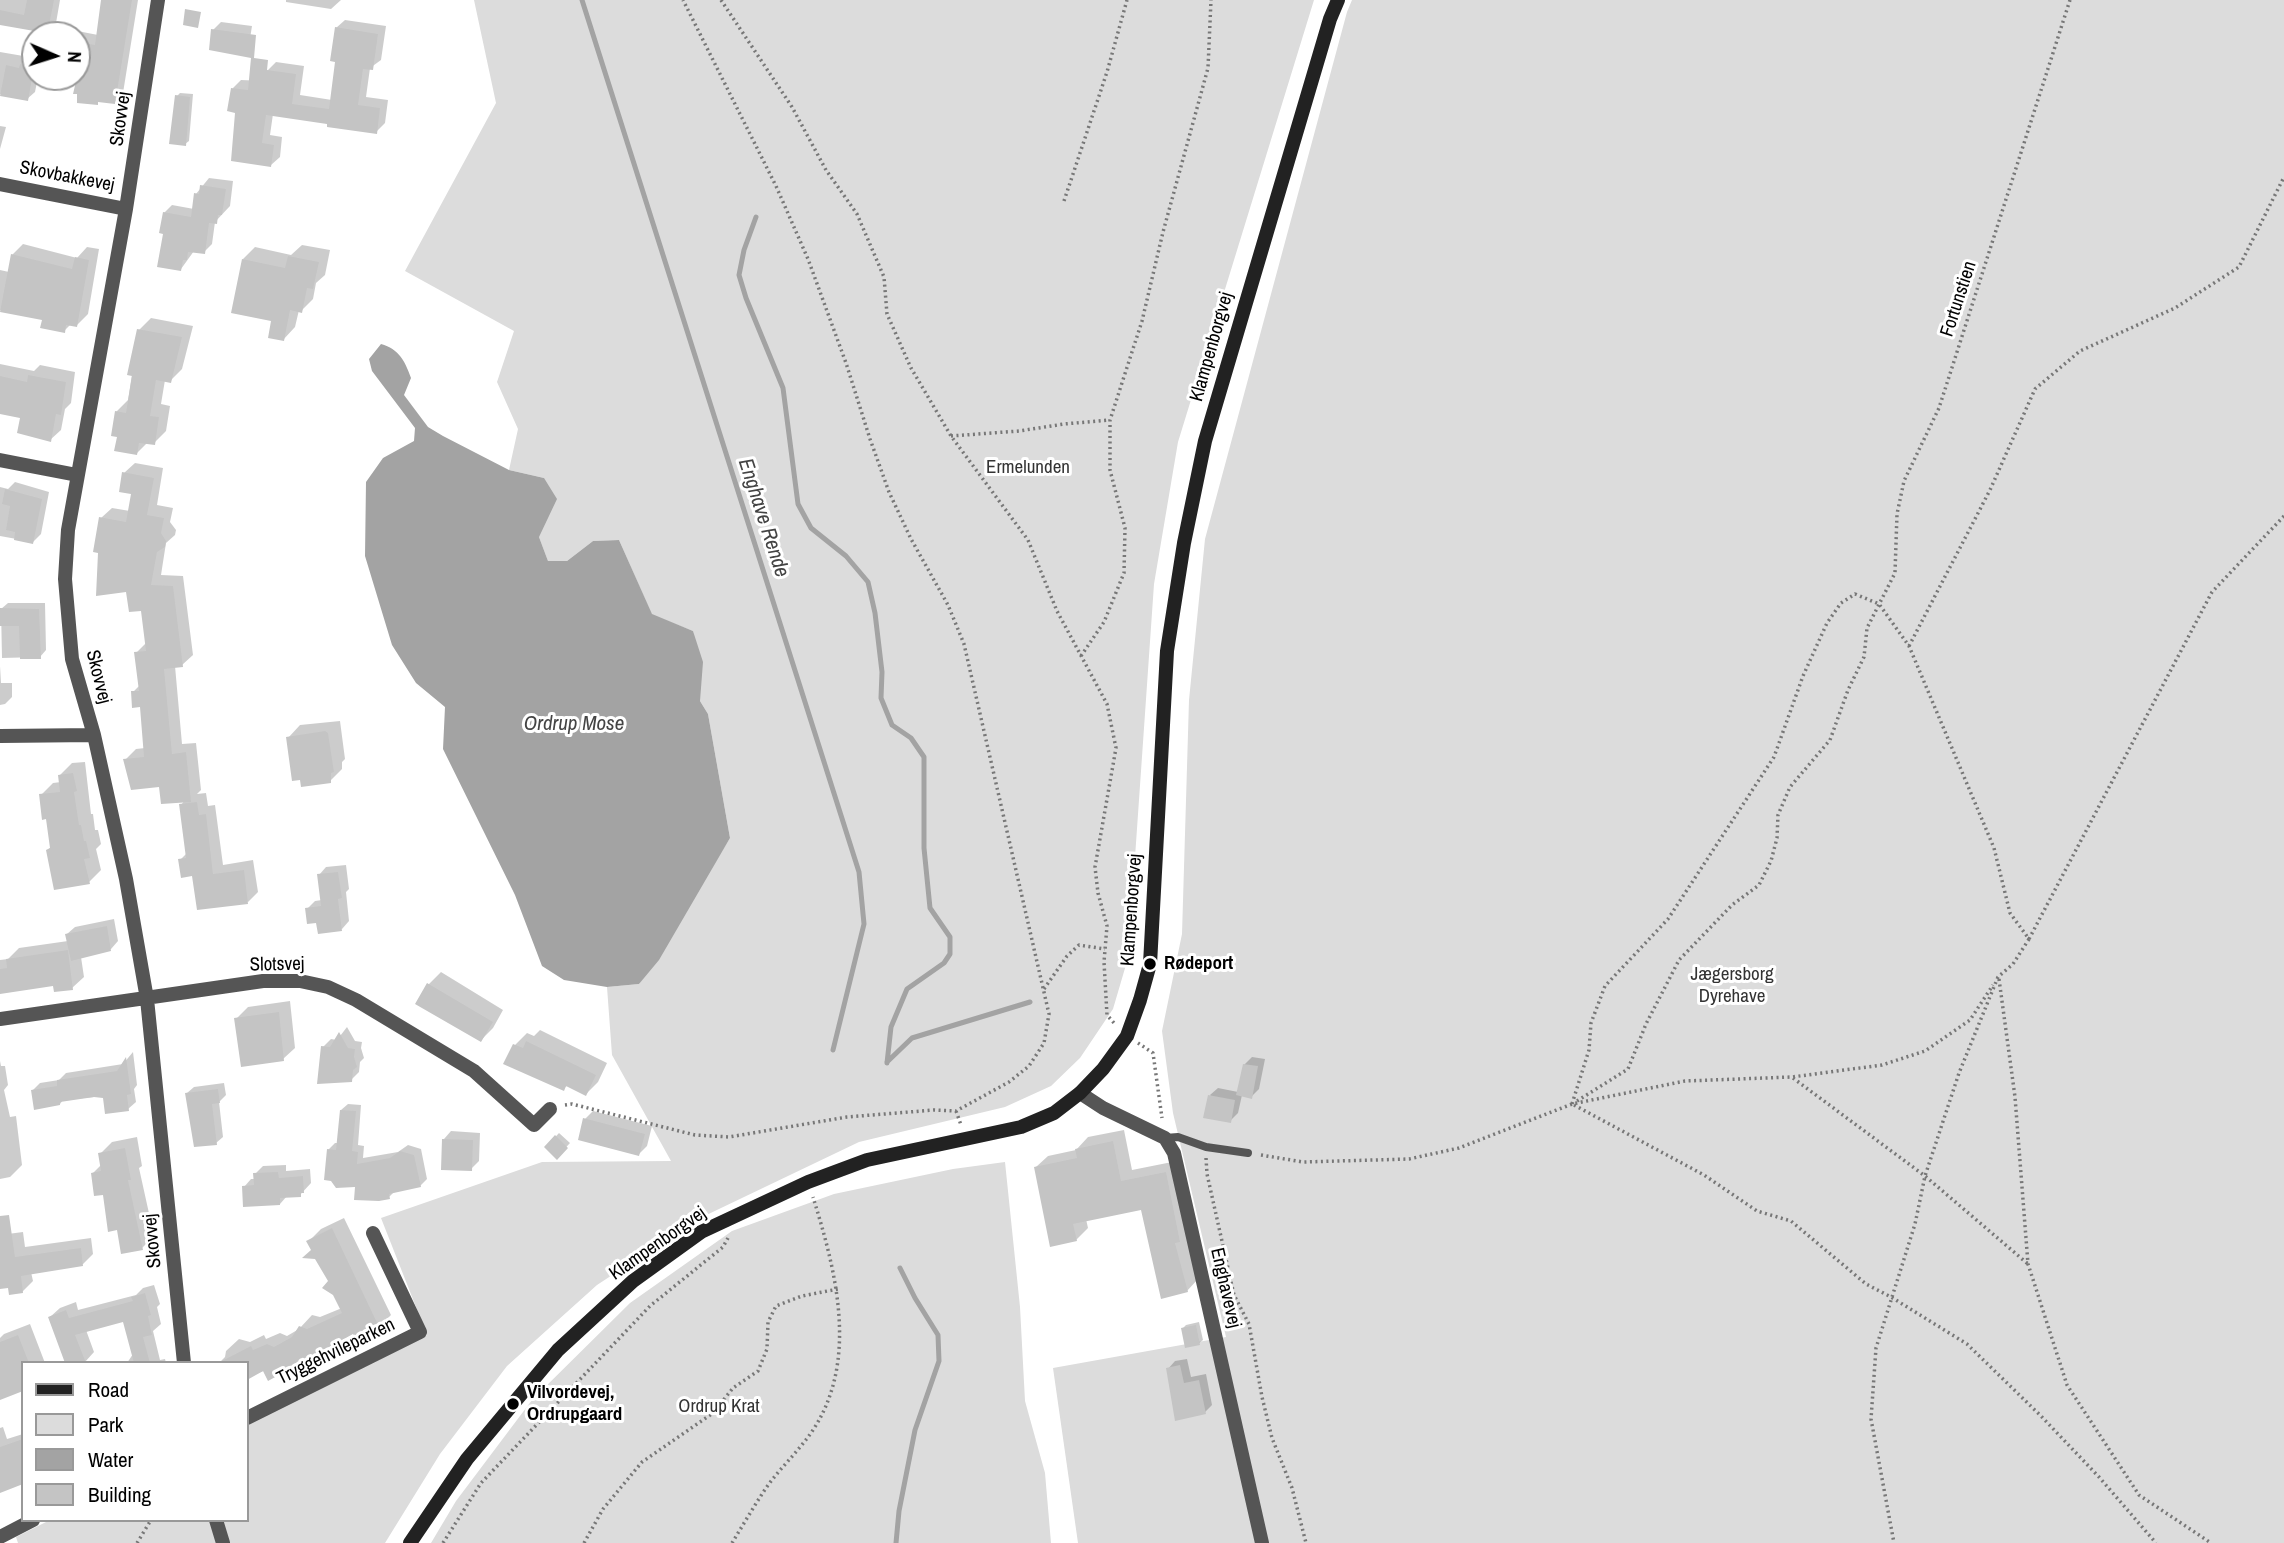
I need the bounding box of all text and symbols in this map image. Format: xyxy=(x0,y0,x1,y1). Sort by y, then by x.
north arrow xyxy=(21,21,91,91)
text: N xyxy=(62,51,88,63)
street label: Skovvej xyxy=(106,90,136,148)
street label: Skovbakkevej xyxy=(18,157,116,197)
street label: Fortunstien xyxy=(1936,258,1982,340)
street label: Klampenborgvej xyxy=(1186,290,1238,404)
water label: Enghave Rende xyxy=(732,455,794,581)
park label: Ermelunden xyxy=(986,457,1070,479)
street label: Skovvej xyxy=(80,648,116,706)
water label: Ordrup Mose xyxy=(524,711,624,737)
street label: Klampenborgvej xyxy=(1117,853,1147,967)
street label: Slotsvej xyxy=(250,953,304,977)
place label: Rødeport xyxy=(1164,953,1233,975)
marker: Rødeport xyxy=(1142,956,1158,972)
park label: Jægersborg Dyrehave xyxy=(1690,964,1774,1008)
street label: Klampenborgvej xyxy=(605,1202,711,1286)
street label: Skovvej xyxy=(139,1213,167,1269)
street label: Enghavevej xyxy=(1205,1246,1245,1330)
street label: Tryggehvileparken xyxy=(273,1314,399,1390)
legend xyxy=(21,1361,248,1522)
text: Road xyxy=(88,1375,129,1404)
place label: Vilvordevej, Ordrupgaard xyxy=(527,1382,622,1426)
marker: Vilvordevej, Ordrupgaard xyxy=(505,1396,521,1412)
park label: Ordrup Krat xyxy=(678,1396,760,1418)
text: Park xyxy=(88,1410,123,1439)
text: Water xyxy=(88,1445,133,1474)
text: Building xyxy=(88,1480,151,1509)

